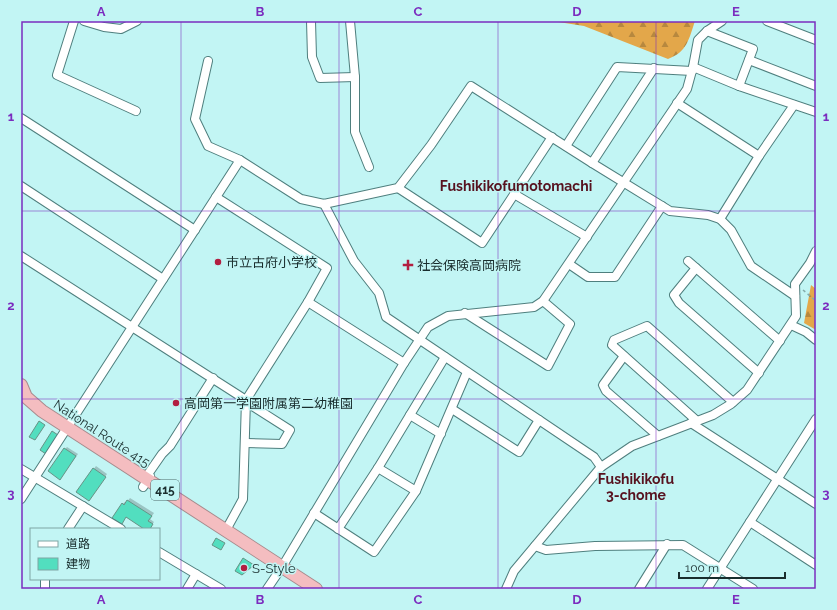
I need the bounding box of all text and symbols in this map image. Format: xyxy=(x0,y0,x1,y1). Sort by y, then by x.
text: A xyxy=(97,4,106,19)
text: B xyxy=(256,4,265,19)
text: C xyxy=(414,4,423,19)
text: D xyxy=(572,4,582,19)
text: E xyxy=(732,4,740,19)
text: 1 xyxy=(8,109,15,124)
text: 1 xyxy=(823,109,830,124)
district label: Fushikikofumotomachi xyxy=(440,178,592,194)
place label: 市立古府小学校 xyxy=(226,255,317,270)
marker: 市立古府小学校 xyxy=(213,257,223,267)
place label: 社会保険高岡病院 xyxy=(417,258,521,273)
marker: 社会保険高岡病院 xyxy=(402,259,414,271)
text: 2 xyxy=(7,298,15,313)
text: 2 xyxy=(822,298,830,313)
place label: 高岡第一学園附属第二幼稚園 xyxy=(184,396,353,411)
street label: National Route 415 xyxy=(51,397,153,470)
marker: 高岡第一学園附属第二幼稚園 xyxy=(171,398,181,408)
district label: Fushikikofu 3-chome xyxy=(598,471,675,503)
road number: 415 xyxy=(151,480,179,500)
text: 3 xyxy=(7,486,15,501)
text: 3 xyxy=(822,486,830,501)
legend xyxy=(30,528,160,580)
text: 道路 xyxy=(66,537,90,551)
scale bar xyxy=(679,554,785,580)
text: 建物 xyxy=(66,557,90,571)
place label: S-Style xyxy=(252,561,296,576)
text: 100 m xyxy=(685,561,719,575)
marker: S-Style xyxy=(239,563,249,573)
text: A xyxy=(97,592,106,607)
text: B xyxy=(256,592,265,607)
text: C xyxy=(414,592,423,607)
text: D xyxy=(572,592,582,607)
text: E xyxy=(732,592,740,607)

